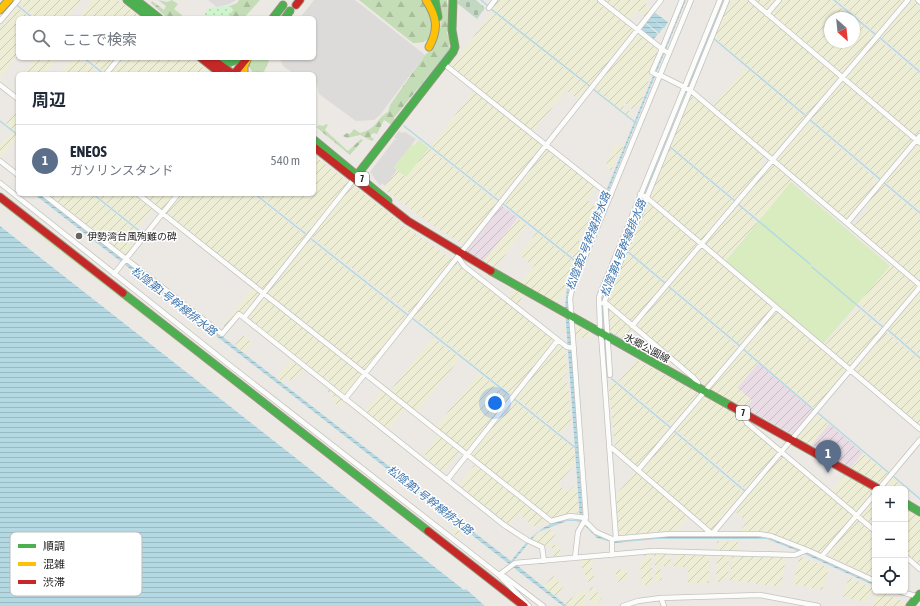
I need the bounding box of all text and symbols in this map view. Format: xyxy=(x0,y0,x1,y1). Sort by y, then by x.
north arrow xyxy=(824,12,860,48)
search box xyxy=(16,16,316,60)
icon: search xyxy=(30,27,52,49)
text: ここで検索 xyxy=(62,31,137,48)
text: 周辺 xyxy=(32,90,66,110)
text: ENEOS xyxy=(70,143,107,160)
text: 1 xyxy=(42,153,48,168)
text: 540 m xyxy=(271,153,300,168)
text: ガソリンスタンド xyxy=(70,163,174,178)
road number: 7 xyxy=(355,172,369,186)
water label: 松陰第2号幹線排水路 xyxy=(564,189,613,292)
water label: 松陰第4号幹線排水路 xyxy=(598,197,648,299)
marker: 伊勢湾台風殉難の碑 xyxy=(74,231,84,241)
place label: 伊勢湾台風殉難の碑 xyxy=(87,231,177,242)
water label: 松陰第1号幹線排水路 xyxy=(129,264,220,338)
street label: 水郷公園線 xyxy=(622,331,672,365)
your location xyxy=(485,393,505,413)
road number: 7 xyxy=(736,406,750,420)
pin: 1 xyxy=(815,440,841,473)
water label: 松陰第1号幹線排水路 xyxy=(385,463,476,537)
map controls xyxy=(872,486,908,594)
button: + xyxy=(872,486,908,522)
button: − xyxy=(872,522,908,558)
legend xyxy=(10,532,142,596)
text: 順調 xyxy=(43,540,65,552)
text: 混雑 xyxy=(43,558,65,570)
button: locate xyxy=(872,558,908,594)
text: 渋滞 xyxy=(43,576,65,588)

